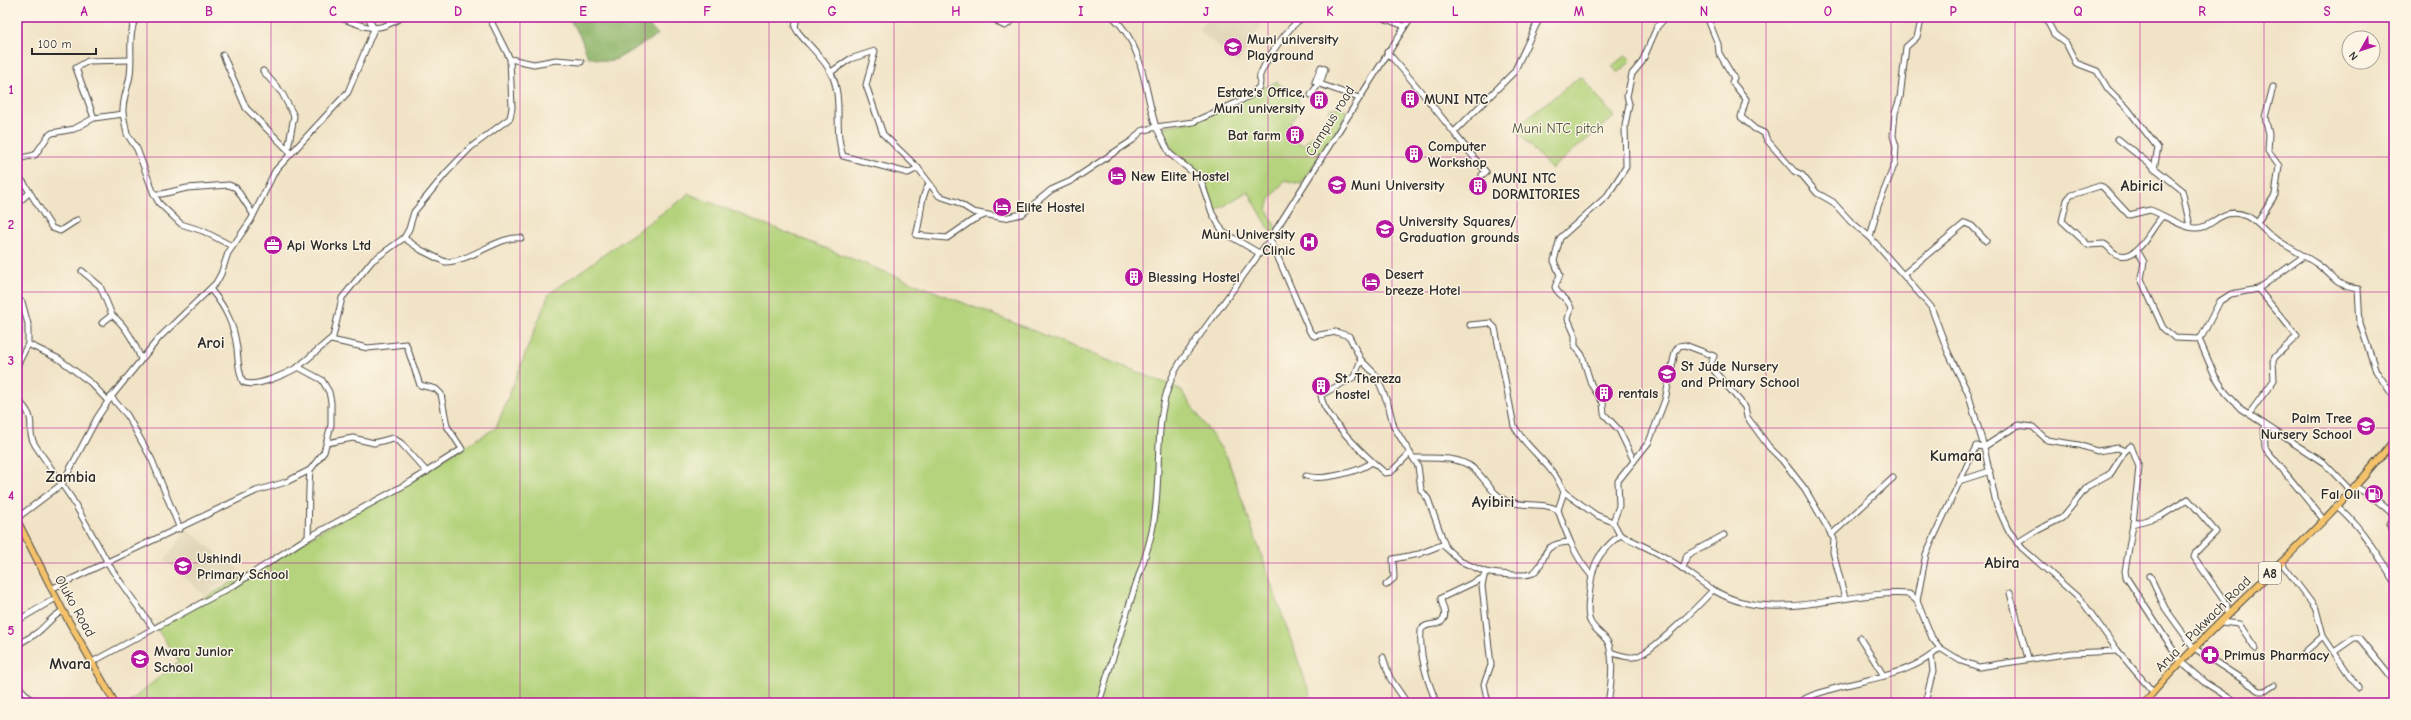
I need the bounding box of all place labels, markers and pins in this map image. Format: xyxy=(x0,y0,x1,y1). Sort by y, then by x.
place label: Muni university Playground xyxy=(1247,31,1339,64)
school or university icon: Muni university Playground xyxy=(1222,36,1244,58)
place label: Estate's Office, Muni university xyxy=(1214,84,1306,117)
building icon: MUNI NTC xyxy=(1399,88,1421,110)
building icon: Estate's Office, Muni university xyxy=(1308,89,1330,111)
place label: MUNI NTC xyxy=(1424,91,1489,108)
building icon: Bat farm xyxy=(1284,124,1306,146)
place label: Bat farm xyxy=(1228,127,1281,144)
place label: Computer Workshop xyxy=(1428,138,1487,171)
building icon: Computer Workshop xyxy=(1403,143,1425,165)
hotel icon: New Elite Hostel xyxy=(1106,165,1128,187)
place label: New Elite Hostel xyxy=(1131,168,1229,185)
place label: MUNI NTC DORMITORIES xyxy=(1492,170,1580,203)
school or university icon: Muni University xyxy=(1326,174,1348,196)
building icon: MUNI NTC DORMITORIES xyxy=(1467,175,1489,197)
place label: Muni University xyxy=(1351,177,1445,194)
hotel icon: Elite Hostel xyxy=(991,196,1013,218)
place label: Elite Hostel xyxy=(1016,199,1085,216)
place label: University Squares/ Graduation grounds xyxy=(1399,213,1519,246)
school or university icon: University Squares/ Graduation grounds xyxy=(1374,218,1396,240)
place label: Muni University Clinic xyxy=(1202,226,1296,259)
hospital icon: Muni University Clinic xyxy=(1298,231,1320,253)
office icon: Api Works Ltd xyxy=(262,234,284,256)
place label: Api Works Ltd xyxy=(287,237,371,254)
building icon: Blessing Hostel xyxy=(1123,266,1145,288)
place label: Desert breeze Hotel xyxy=(1385,266,1461,299)
place label: Blessing Hostel xyxy=(1148,269,1240,286)
hotel icon: Desert breeze Hotel xyxy=(1360,271,1382,293)
place label: St Jude Nursery and Primary School xyxy=(1681,358,1799,391)
school or university icon: St Jude Nursery and Primary School xyxy=(1656,363,1678,385)
place label: St. Thereza hostel xyxy=(1335,370,1401,403)
building icon: St. Thereza hostel xyxy=(1310,375,1332,397)
building icon: rentals xyxy=(1593,382,1615,404)
place label: rentals xyxy=(1618,385,1658,402)
place label: Palm Tree Nursery School xyxy=(2261,410,2352,443)
school or university icon: Palm Tree Nursery School xyxy=(2355,415,2377,437)
fuel station icon: Fal Oil xyxy=(2363,483,2385,505)
place label: Fal Oil xyxy=(2321,486,2360,503)
place label: Ushindi Primary School xyxy=(197,550,288,583)
school or university icon: Ushindi Primary School xyxy=(172,555,194,577)
place label: Mvara Junior School xyxy=(154,643,234,676)
pharmacy icon: Primus Pharmacy xyxy=(2199,644,2221,666)
place label: Primus Pharmacy xyxy=(2224,647,2330,664)
school or university icon: Mvara Junior School xyxy=(129,648,151,670)

